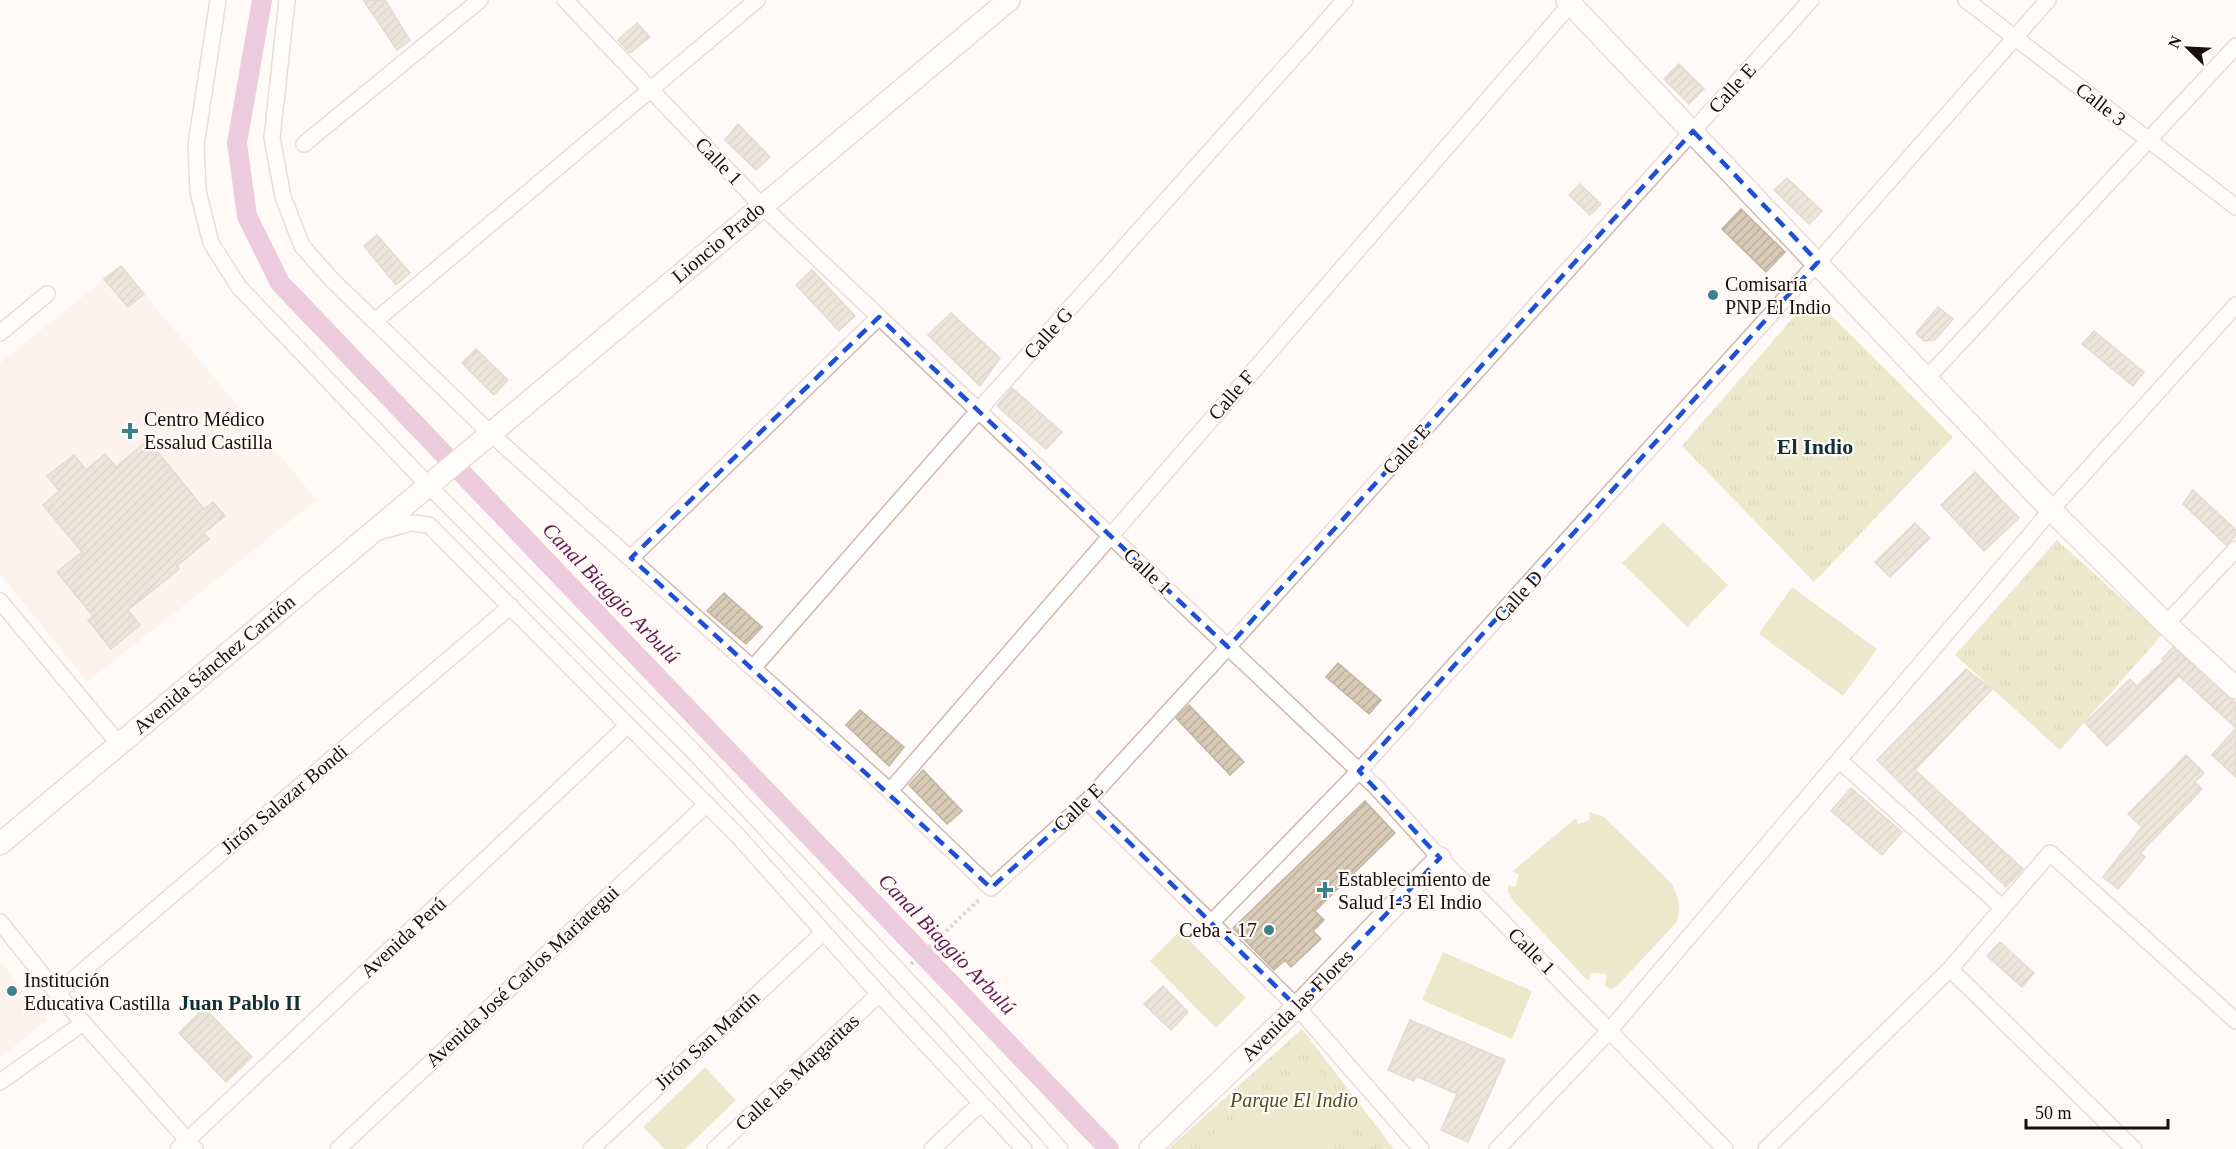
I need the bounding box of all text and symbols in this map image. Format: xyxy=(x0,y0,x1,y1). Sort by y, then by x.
north arrow xyxy=(2158,18,2218,78)
text: N xyxy=(2165,33,2185,51)
street label: Calle E xyxy=(1704,59,1760,117)
street label: Calle 3 xyxy=(2072,78,2130,130)
street label: Calle 1 xyxy=(691,133,747,189)
street label: Lioncio Prado xyxy=(667,197,769,287)
place label: Comisaría PNP El Indio xyxy=(1725,273,1831,318)
marker: Comisaría PNP El Indio xyxy=(1706,288,1720,302)
street label: Calle G xyxy=(1019,303,1077,363)
street label: Calle F xyxy=(1204,366,1258,424)
place label: Centro Médico Essalud Castilla xyxy=(144,408,272,453)
street label: Calle E xyxy=(1378,420,1434,478)
marker: Centro Médico Essalud Castilla xyxy=(121,422,139,440)
district label: El Indio xyxy=(1777,434,1853,459)
water label: Canal Biaggio Arbulú xyxy=(538,518,684,668)
street label: Calle 1 xyxy=(1120,543,1176,599)
street label: Calle D xyxy=(1489,566,1547,626)
street label: Avenida Sánchez Carrión xyxy=(129,590,299,738)
street label: Jirón Salazar Bondi xyxy=(217,740,352,858)
street label: Calle E xyxy=(1049,778,1107,836)
place label: Establecimiento de Salud I-3 El Indio xyxy=(1338,868,1491,913)
water label: Canal Biaggio Arbulú xyxy=(874,869,1020,1019)
street label: Avenida José Carlos Mariategui xyxy=(421,880,624,1072)
marker: Establecimiento de Salud I-3 El Indio xyxy=(1316,881,1334,899)
street label: Avenida Perú xyxy=(356,892,450,982)
place label: Ceba - 17 xyxy=(1179,919,1257,941)
marker: Ceba - 17 xyxy=(1262,923,1276,937)
street label: Calle 1 xyxy=(1504,923,1560,979)
street label: Avenida las Flores xyxy=(1237,945,1357,1065)
place label: Institución Educativa Castilla xyxy=(24,969,170,1014)
marker: Institución Educativa Castilla xyxy=(5,984,19,998)
street label: Jirón San Martín xyxy=(650,986,764,1094)
district label: Juan Pablo II xyxy=(179,991,301,1015)
street label: Calle las Margaritas xyxy=(731,1009,864,1136)
park label: Parque El Indio xyxy=(1229,1089,1358,1112)
scale bar xyxy=(2026,1092,2168,1130)
text: 50 m xyxy=(2035,1103,2072,1123)

